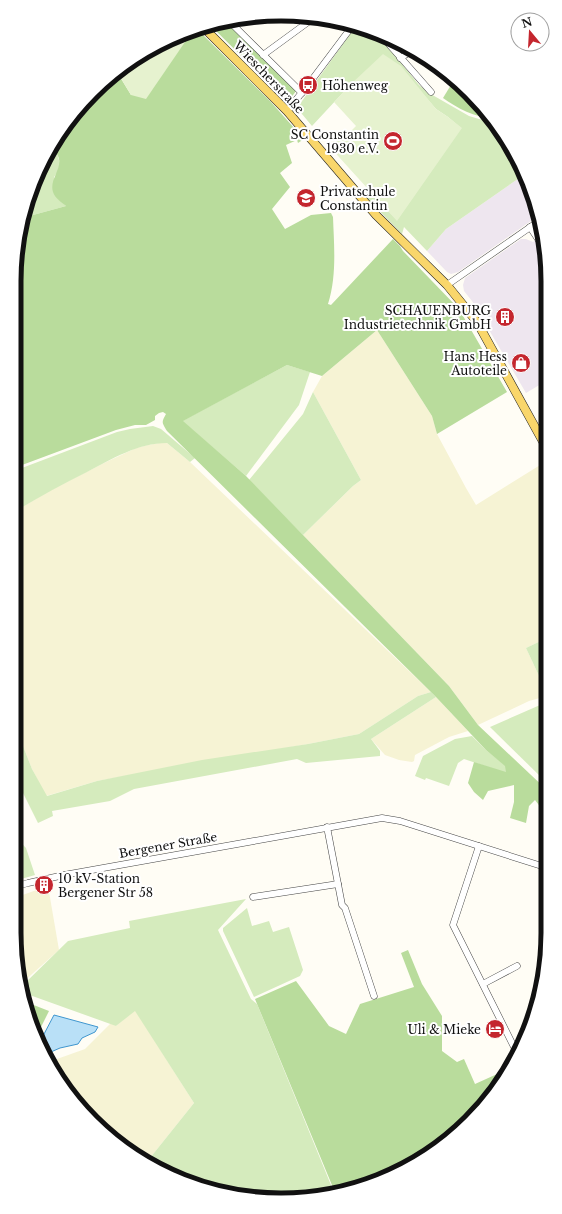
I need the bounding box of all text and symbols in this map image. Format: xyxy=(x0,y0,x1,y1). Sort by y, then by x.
north arrow xyxy=(510,12,550,52)
text: N xyxy=(520,14,535,31)
street label: Wiescherstraße xyxy=(230,37,308,117)
bus stop icon: Höhenweg xyxy=(297,74,319,96)
place label: Höhenweg xyxy=(322,78,389,93)
place label: SC Constantin 1930 e.V. xyxy=(291,127,379,156)
sports icon: SC Constantin 1930 e.V. xyxy=(382,130,404,152)
place label: Privatschule Constantin xyxy=(320,184,395,213)
school or university icon: Privatschule Constantin xyxy=(295,187,317,209)
place label: SCHAUENBURG Industrietechnik GmbH xyxy=(344,303,492,332)
building icon: SCHAUENBURG Industrietechnik GmbH xyxy=(494,306,516,328)
place label: Hans Hess Autoteile xyxy=(444,349,507,378)
shop icon: Hans Hess Autoteile xyxy=(510,352,532,374)
street label: Bergener Straße xyxy=(118,829,218,861)
place label: 10 kV-Station Bergener Str 58 xyxy=(58,871,153,900)
building icon: 10 kV-Station Bergener Str 58 xyxy=(33,874,55,896)
hotel icon: Uli & Mieke xyxy=(484,1018,506,1040)
place label: Uli & Mieke xyxy=(407,1022,481,1037)

